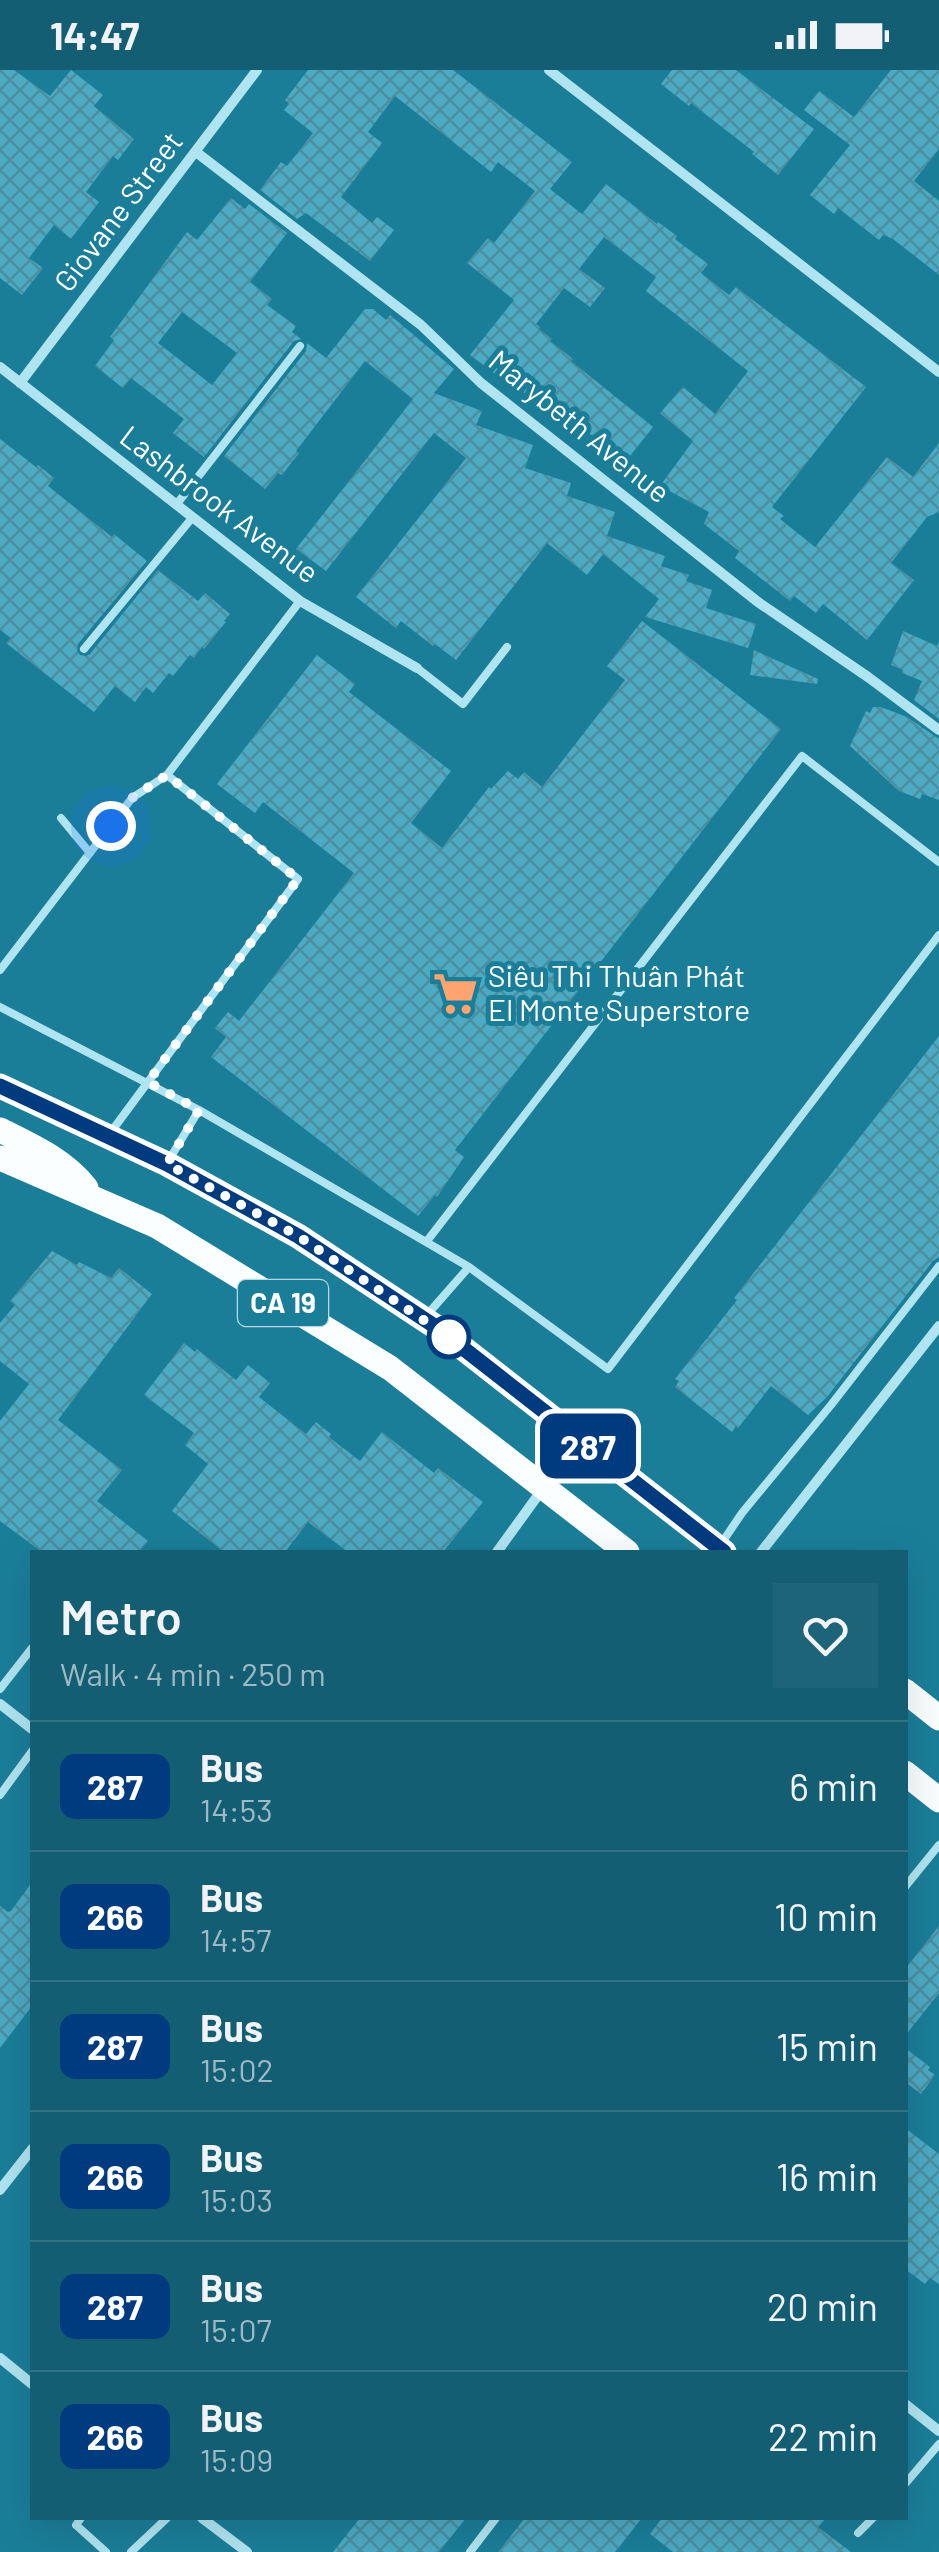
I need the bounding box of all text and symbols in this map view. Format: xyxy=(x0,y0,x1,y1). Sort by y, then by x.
text: 14:47 xyxy=(50,12,139,58)
street label: Giovane Street xyxy=(46,124,189,298)
street label: Marybeth Avenue xyxy=(482,341,678,510)
street label: Lashbrook Avenue xyxy=(114,417,327,590)
your location xyxy=(86,801,136,851)
place label: Siêu Thi Thuân Phát El Monte Superstore xyxy=(488,957,750,1027)
supermarket icon: Siêu Thi Thuân Phát El Monte Superstore xyxy=(431,970,479,1018)
road number: CA 19 xyxy=(238,1280,328,1326)
unlabelled marker xyxy=(428,1316,470,1358)
line badge: 287 xyxy=(530,1414,646,1478)
text: 287 xyxy=(560,1425,616,1467)
button: heart xyxy=(773,1583,878,1688)
text: Metro xyxy=(60,1587,182,1645)
text: Walk · 4 min · 250 m xyxy=(60,1654,326,1692)
text: Bus xyxy=(200,1744,263,1790)
text: 6 min xyxy=(789,1763,878,1809)
text: 287 xyxy=(87,1765,143,1807)
text: 14:53 xyxy=(200,1790,273,1828)
text: Bus xyxy=(200,1874,263,1920)
text: 10 min xyxy=(774,1893,878,1939)
text: 266 xyxy=(86,1895,144,1937)
text: 14:57 xyxy=(200,1920,271,1958)
text: Bus xyxy=(200,2004,263,2050)
text: 15 min xyxy=(776,2023,878,2069)
text: 287 xyxy=(87,2025,143,2067)
text: 15:02 xyxy=(200,2050,274,2088)
text: Bus xyxy=(200,2134,263,2180)
text: 16 min xyxy=(776,2153,878,2199)
text: 266 xyxy=(86,2155,144,2197)
text: 15:03 xyxy=(200,2180,273,2218)
text: Bus xyxy=(200,2264,263,2310)
text: 20 min xyxy=(767,2283,878,2329)
text: 287 xyxy=(87,2285,143,2327)
text: 15:07 xyxy=(200,2310,272,2348)
text: Bus xyxy=(200,2394,263,2440)
text: 22 min xyxy=(768,2413,878,2459)
text: 266 xyxy=(86,2415,144,2457)
text: 15:09 xyxy=(200,2440,273,2478)

